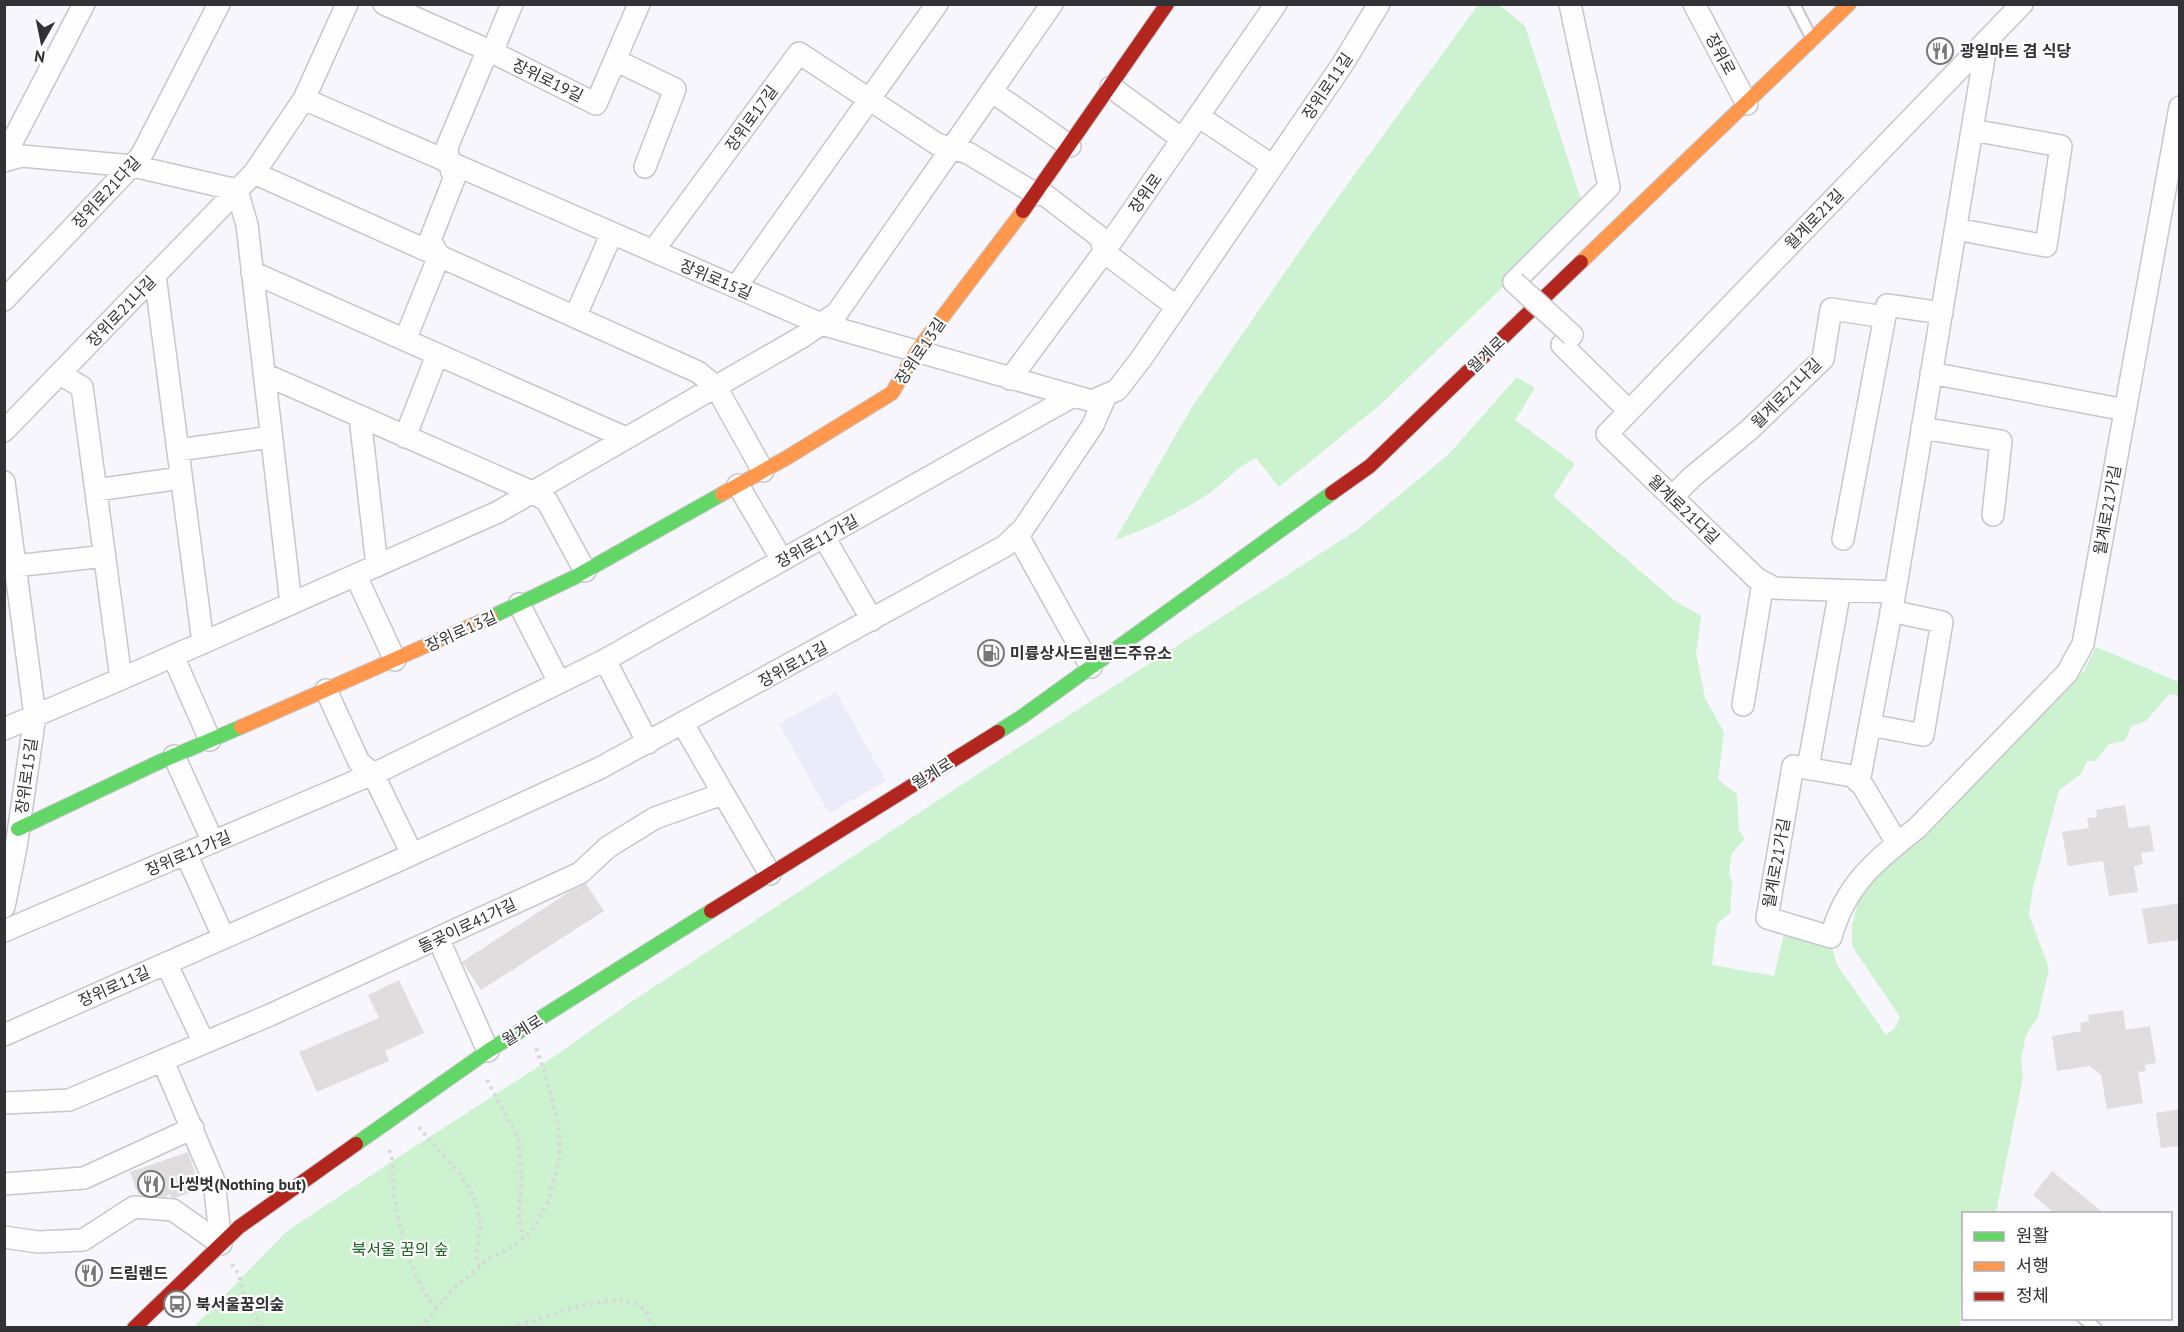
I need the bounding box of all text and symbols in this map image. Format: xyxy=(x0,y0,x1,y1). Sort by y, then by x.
north arrow xyxy=(12,12,72,72)
street label: 장위로 xyxy=(1702,30,1740,78)
restaurant icon: 광일마트 겸 식당 xyxy=(1925,36,1955,66)
place label: 광일마트 겸 식당 xyxy=(1960,41,2071,61)
text: N xyxy=(33,46,46,68)
street label: 장위로11길 xyxy=(1297,49,1357,123)
street label: 장위로19길 xyxy=(509,54,587,106)
street label: 장위로17길 xyxy=(720,81,782,155)
street label: 장위로21다길 xyxy=(68,152,144,232)
street label: 장위로 xyxy=(1124,169,1166,217)
street label: 월계로21길 xyxy=(1780,185,1848,253)
street label: 장위로15길 xyxy=(677,255,755,303)
street label: 장위로21나길 xyxy=(82,271,160,351)
street label: 장위로13길 xyxy=(890,314,950,388)
street label: 월계로 xyxy=(1463,331,1509,377)
street label: 월계로21나길 xyxy=(1747,354,1825,432)
street label: 월계로21가길 xyxy=(2089,463,2125,557)
street label: 월계로21다길 xyxy=(1644,470,1724,548)
street label: 장위로11가길 xyxy=(772,510,862,572)
street label: 장위로13길 xyxy=(422,606,500,656)
street label: 장위로11길 xyxy=(755,637,831,691)
fuel station icon: 미륭상사드림랜드주유소 xyxy=(976,638,1006,668)
place label: 미륭상사드림랜드주유소 xyxy=(1010,643,1172,663)
street label: 장위로15길 xyxy=(11,737,41,815)
street label: 월계로 xyxy=(908,753,956,793)
street label: 월계로21가길 xyxy=(1758,816,1794,910)
street label: 장위로11가길 xyxy=(142,826,234,880)
street label: 돌곶이로41가길 xyxy=(415,894,519,956)
street label: 장위로11길 xyxy=(75,961,153,1011)
street label: 월계로 xyxy=(498,1010,546,1050)
restaurant icon: 나씽벗(Nothing but) xyxy=(136,1169,166,1199)
place label: 나씽벗(Nothing but) xyxy=(170,1174,306,1194)
legend xyxy=(1962,1212,2172,1320)
text: 원활 xyxy=(2016,1224,2049,1247)
park label: 북서울 꿈의 숲 xyxy=(352,1239,448,1259)
text: 서행 xyxy=(2016,1254,2049,1277)
restaurant icon: 드림랜드 xyxy=(74,1258,104,1288)
place label: 드림랜드 xyxy=(109,1263,168,1283)
text: 정체 xyxy=(2016,1284,2049,1307)
bus stop icon: 북서울꿈의숲 xyxy=(162,1289,192,1319)
place label: 북서울꿈의숲 xyxy=(196,1294,285,1314)

